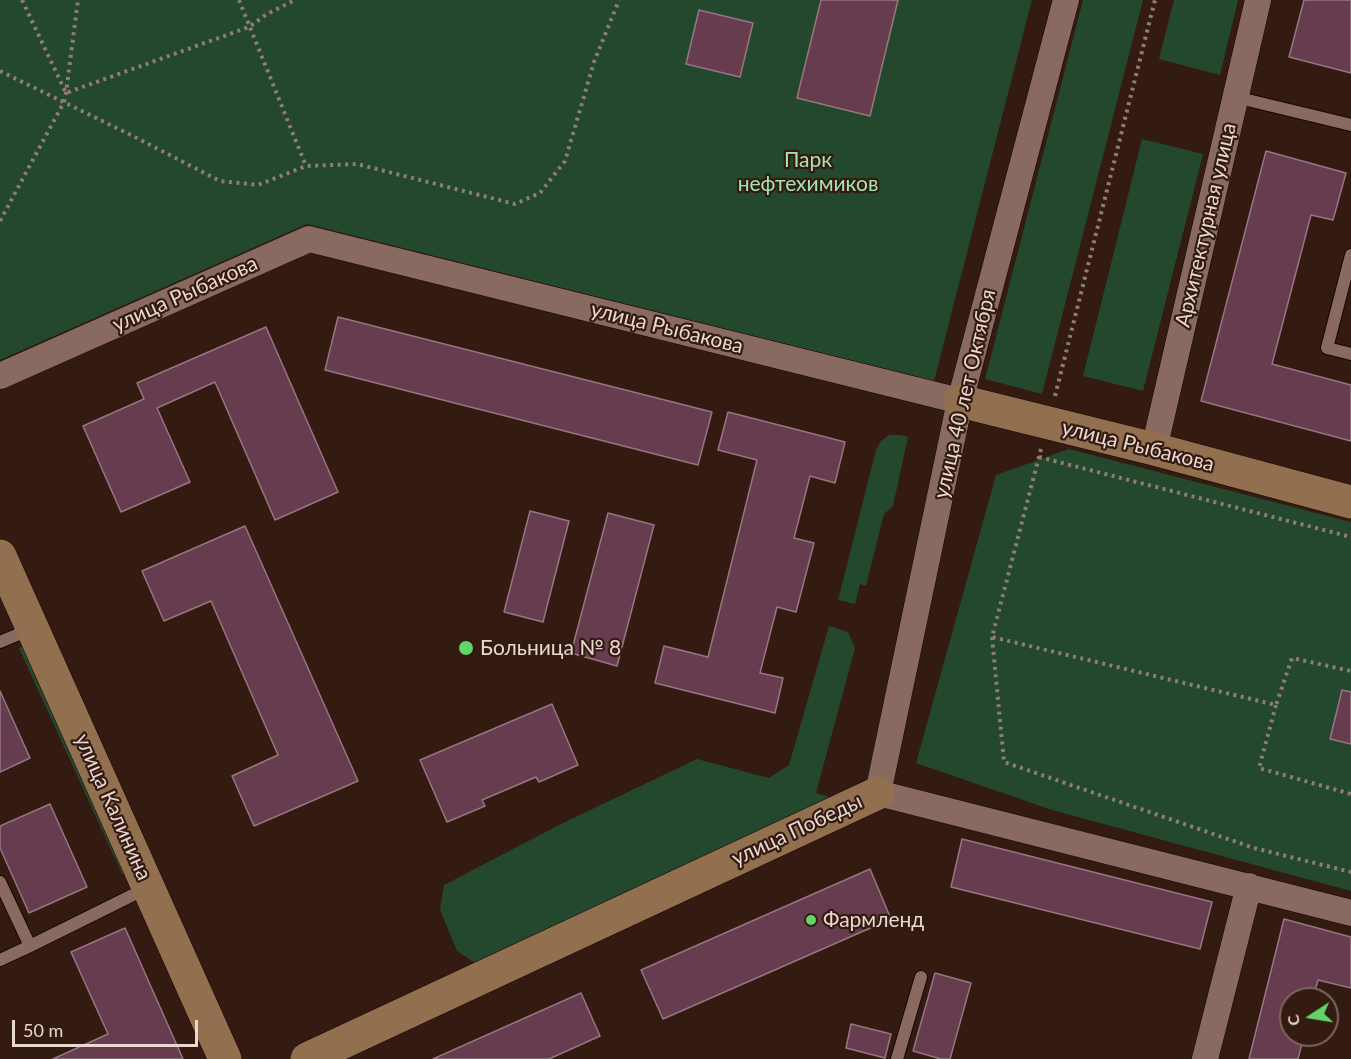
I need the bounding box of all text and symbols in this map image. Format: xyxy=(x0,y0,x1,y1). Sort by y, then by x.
street label: Архитектурная улица xyxy=(1170,120,1242,330)
park label: Парк нефтехимиков xyxy=(738,147,878,197)
street label: улица Рыбакова xyxy=(109,251,261,337)
street label: улица 40 лет Октября xyxy=(929,287,1001,501)
street label: улица Рыбакова xyxy=(588,297,746,359)
street label: улица Рыбакова xyxy=(1059,415,1217,477)
place label: Больница № 8 xyxy=(480,635,621,661)
marker: Больница № 8 xyxy=(457,639,475,657)
street label: улица Калинина xyxy=(69,730,157,884)
street label: улица Победы xyxy=(728,789,866,871)
place label: Фармленд xyxy=(823,907,924,933)
marker: Фармленд xyxy=(804,913,818,927)
north arrow xyxy=(1279,987,1339,1047)
scale bar xyxy=(15,1008,201,1046)
text: С xyxy=(1282,1013,1303,1028)
text: 50 m xyxy=(23,1019,63,1041)

